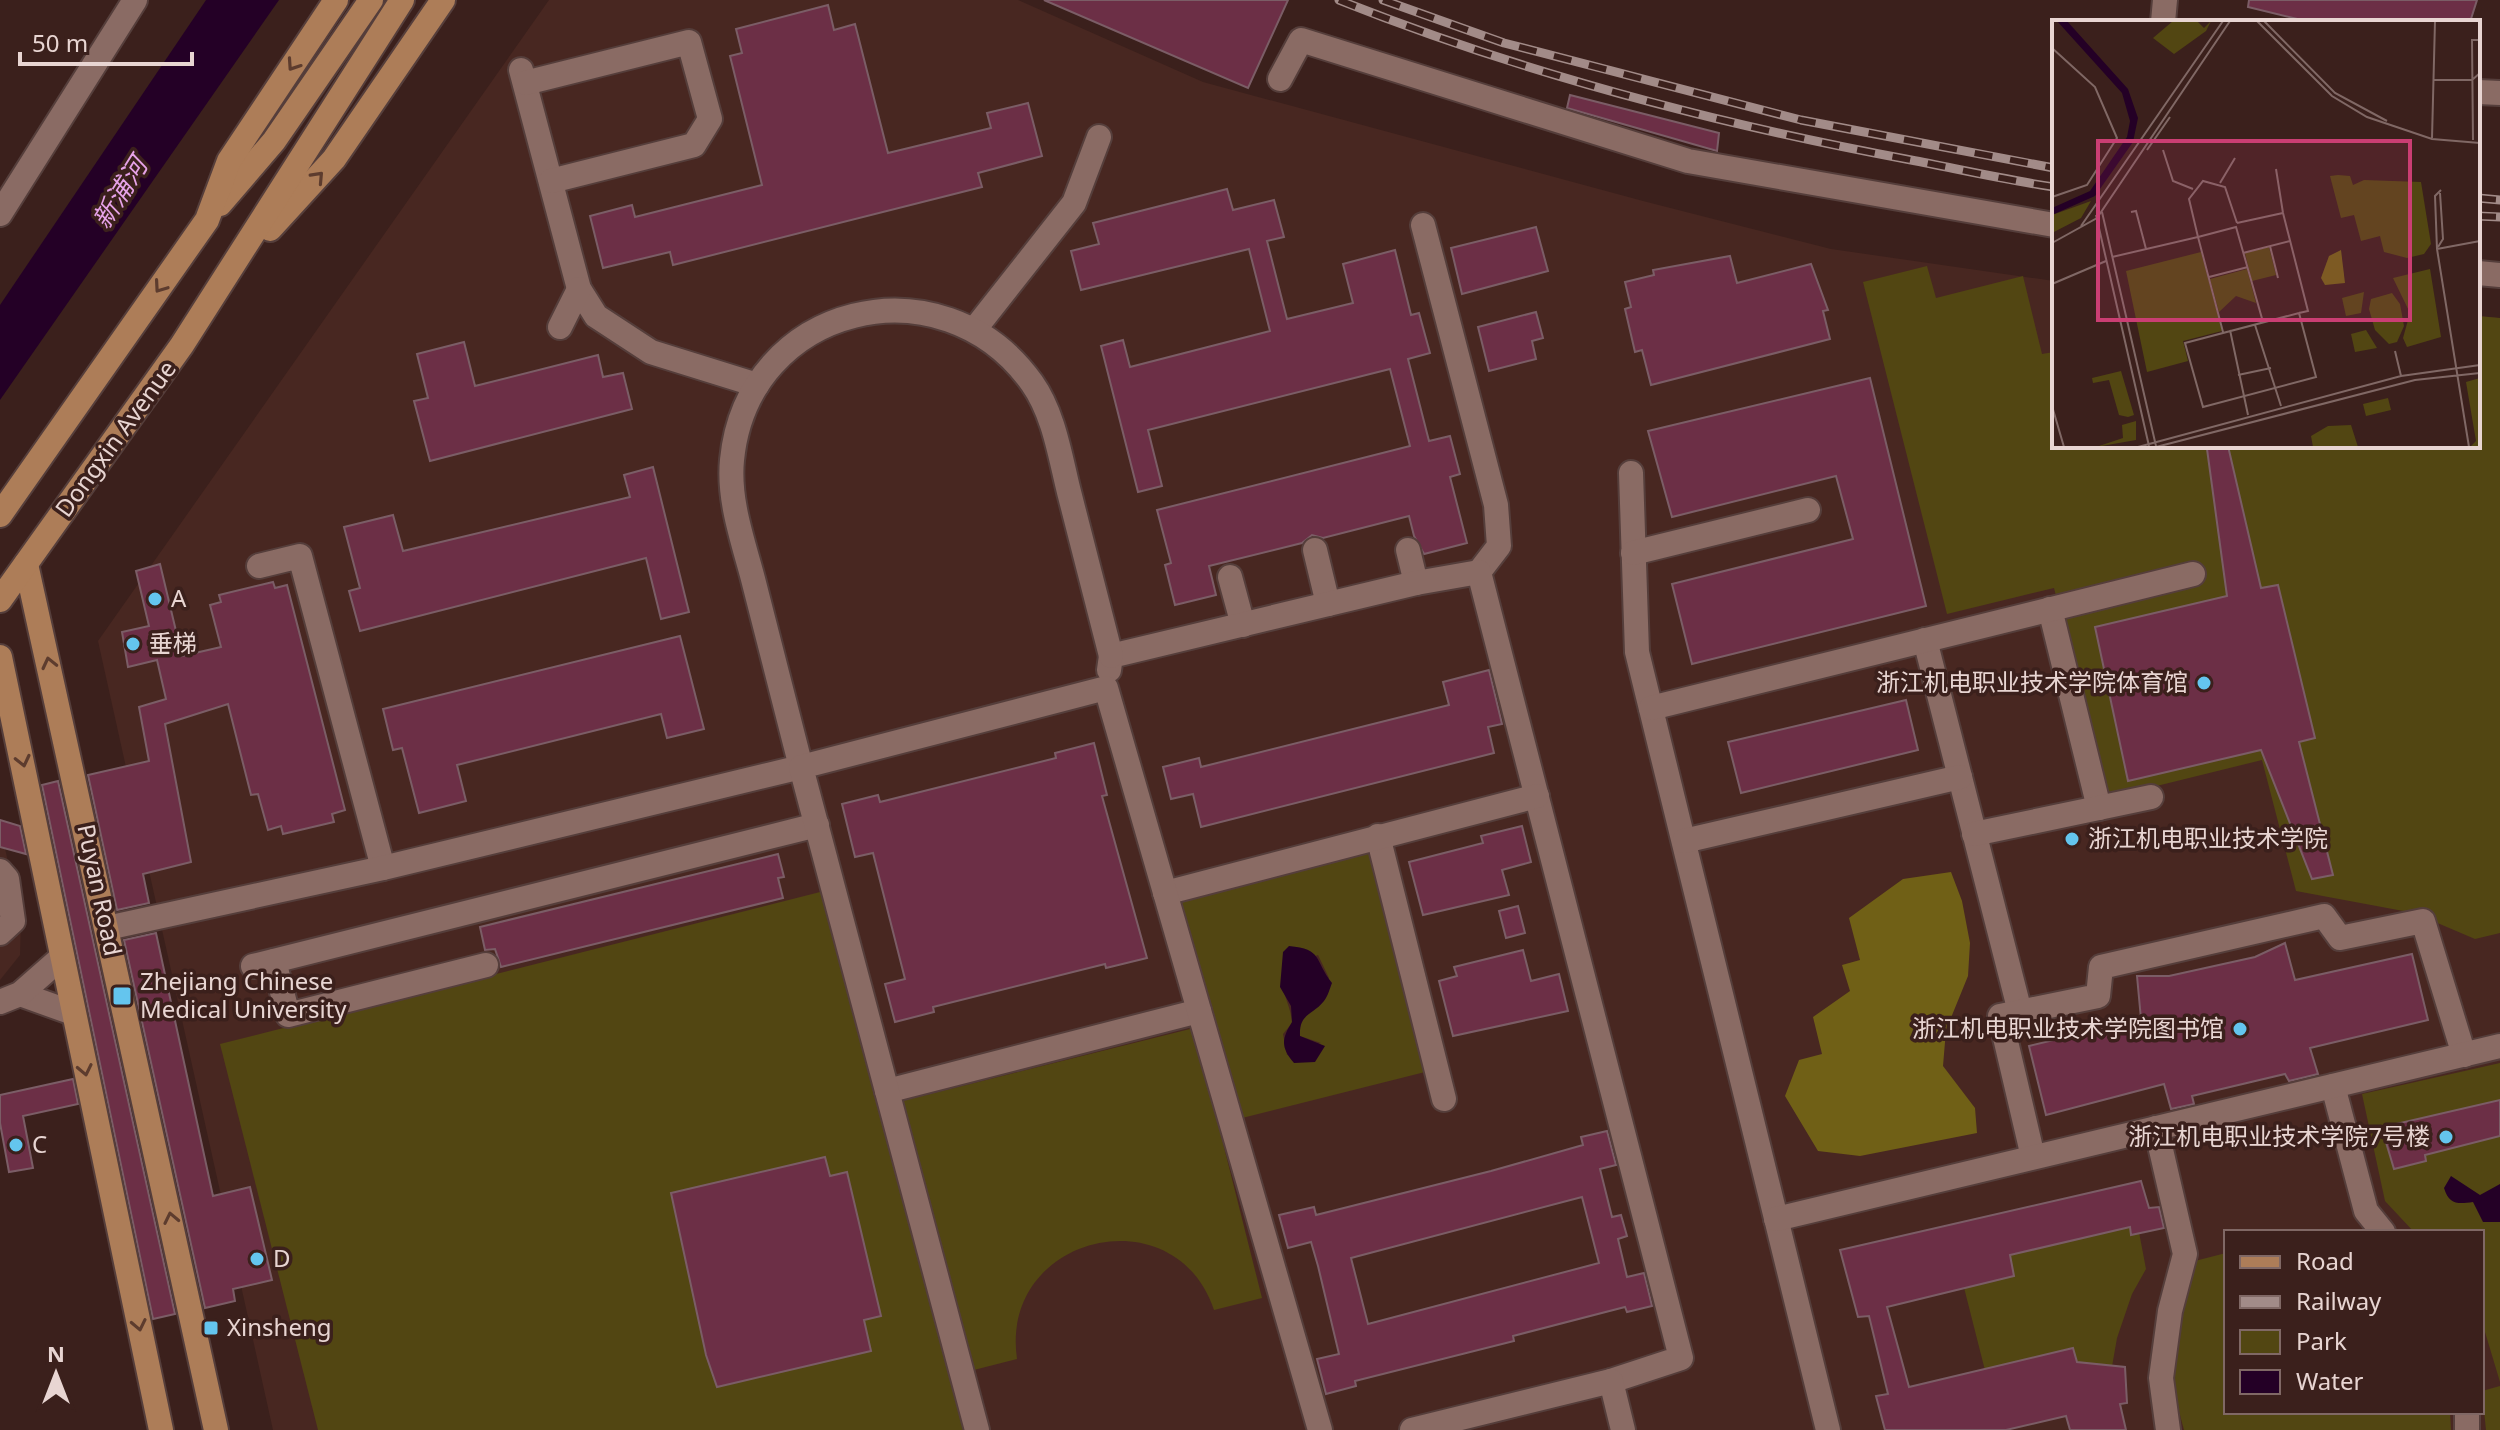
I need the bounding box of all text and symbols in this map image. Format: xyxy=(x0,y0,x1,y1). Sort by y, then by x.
scale bar xyxy=(20,16,192,66)
inset map xyxy=(2052,20,2480,448)
text: 50 m xyxy=(32,26,88,59)
one-way arrow xyxy=(288,56,303,71)
water label: 新浦河 xyxy=(83,146,158,235)
one-way arrow xyxy=(309,171,323,186)
one-way arrow xyxy=(155,278,170,292)
street label: Dongxin Avenue xyxy=(47,353,183,523)
place label: A xyxy=(171,581,187,614)
marker: A xyxy=(146,590,164,608)
place label: 垂梯 xyxy=(149,626,197,659)
marker: 垂梯 xyxy=(124,635,142,653)
one-way arrow xyxy=(41,657,58,670)
place label: 浙江机电职业技术学院体育馆 xyxy=(1876,665,2188,698)
marker: 浙江机电职业技术学院体育馆 xyxy=(2195,674,2213,692)
one-way arrow xyxy=(14,753,31,767)
street label: Puyan Road xyxy=(70,821,131,959)
place label: 浙江机电职业技术学院 xyxy=(2088,821,2328,854)
marker: 浙江机电职业技术学院 xyxy=(2063,830,2081,848)
place label: Zhejiang Chinese Medical University xyxy=(140,964,347,1025)
marker: Zhejiang Chinese Medical University xyxy=(111,985,133,1007)
place label: 浙江机电职业技术学院图书馆 xyxy=(1912,1011,2224,1044)
marker: 浙江机电职业技术学院图书馆 xyxy=(2231,1020,2249,1038)
one-way arrow xyxy=(76,1063,93,1077)
place label: 浙江机电职业技术学院7号楼 xyxy=(2128,1119,2430,1152)
place label: C xyxy=(32,1127,47,1160)
marker: 浙江机电职业技术学院7号楼 xyxy=(2437,1128,2455,1146)
marker: C xyxy=(7,1136,25,1154)
one-way arrow xyxy=(163,1211,180,1225)
legend xyxy=(2224,1230,2484,1414)
place label: D xyxy=(273,1241,291,1274)
text: Road xyxy=(2296,1244,2354,1277)
marker: D xyxy=(248,1250,266,1268)
text: Railway xyxy=(2296,1284,2382,1317)
place label: Xinsheng xyxy=(227,1310,332,1343)
one-way arrow xyxy=(130,1317,147,1331)
marker: Xinsheng xyxy=(202,1319,220,1337)
text: Park xyxy=(2296,1324,2347,1357)
north arrow xyxy=(16,1334,96,1414)
text: N xyxy=(47,1338,65,1368)
text: Water xyxy=(2296,1364,2364,1397)

